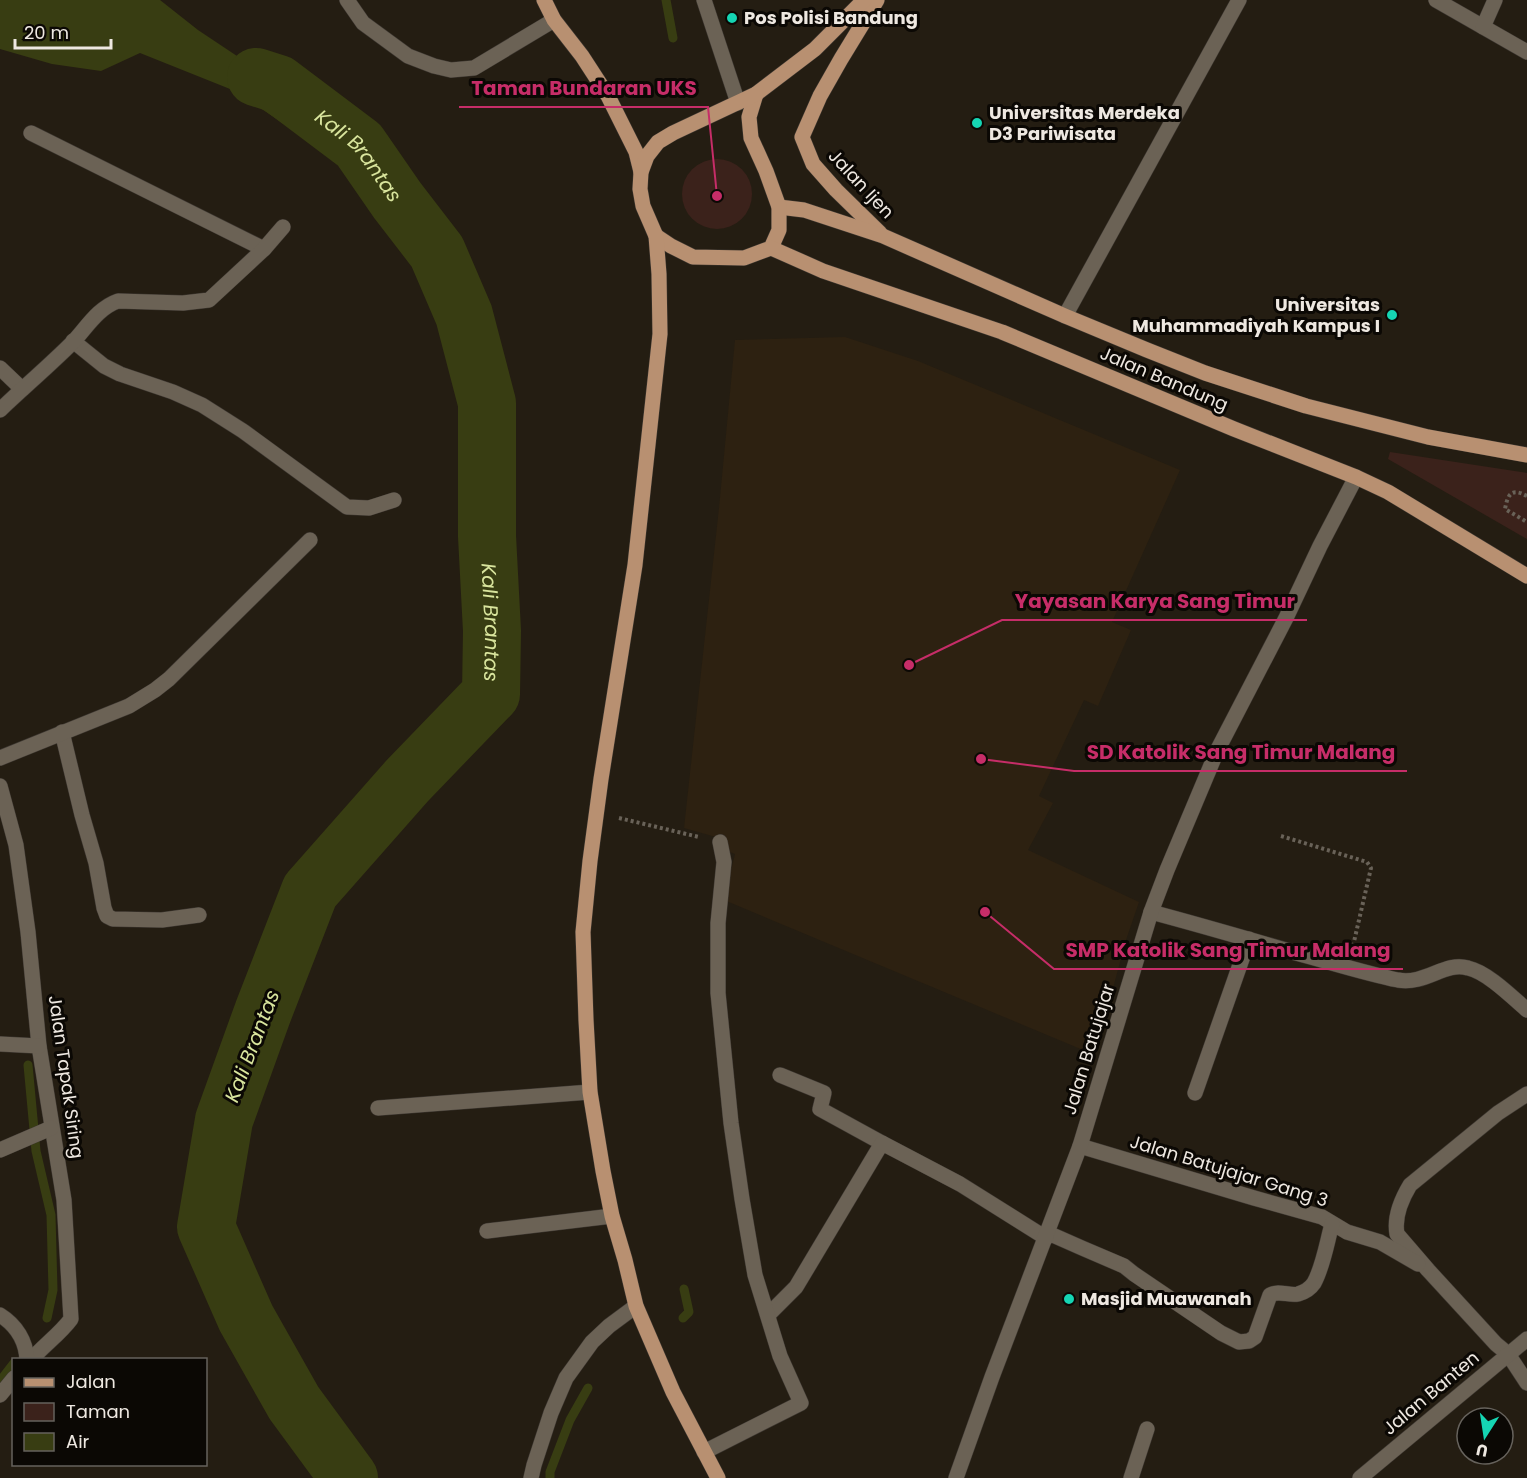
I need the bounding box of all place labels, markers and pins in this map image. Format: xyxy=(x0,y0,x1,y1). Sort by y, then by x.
place label: Pos Polisi Bandung xyxy=(744,5,918,30)
marker: Pos Polisi Bandung xyxy=(725,11,739,25)
callout: Taman Bundaran UKS xyxy=(459,69,708,107)
place label: Universitas Merdeka D3 Pariwisata xyxy=(989,100,1180,146)
marker: Universitas Merdeka D3 Pariwisata xyxy=(970,116,984,130)
place label: Universitas Muhammadiyah Kampus I xyxy=(1132,292,1380,338)
marker: Universitas Muhammadiyah Kampus I xyxy=(1385,308,1399,322)
callout: Yayasan Karya Sang Timur xyxy=(1002,582,1307,620)
callout: SD Katolik Sang Timur Malang xyxy=(1074,733,1407,771)
callout: SMP Katolik Sang Timur Malang xyxy=(1054,931,1403,969)
place label: Masjid Muawanah xyxy=(1081,1286,1252,1311)
marker: Masjid Muawanah xyxy=(1062,1292,1076,1306)

